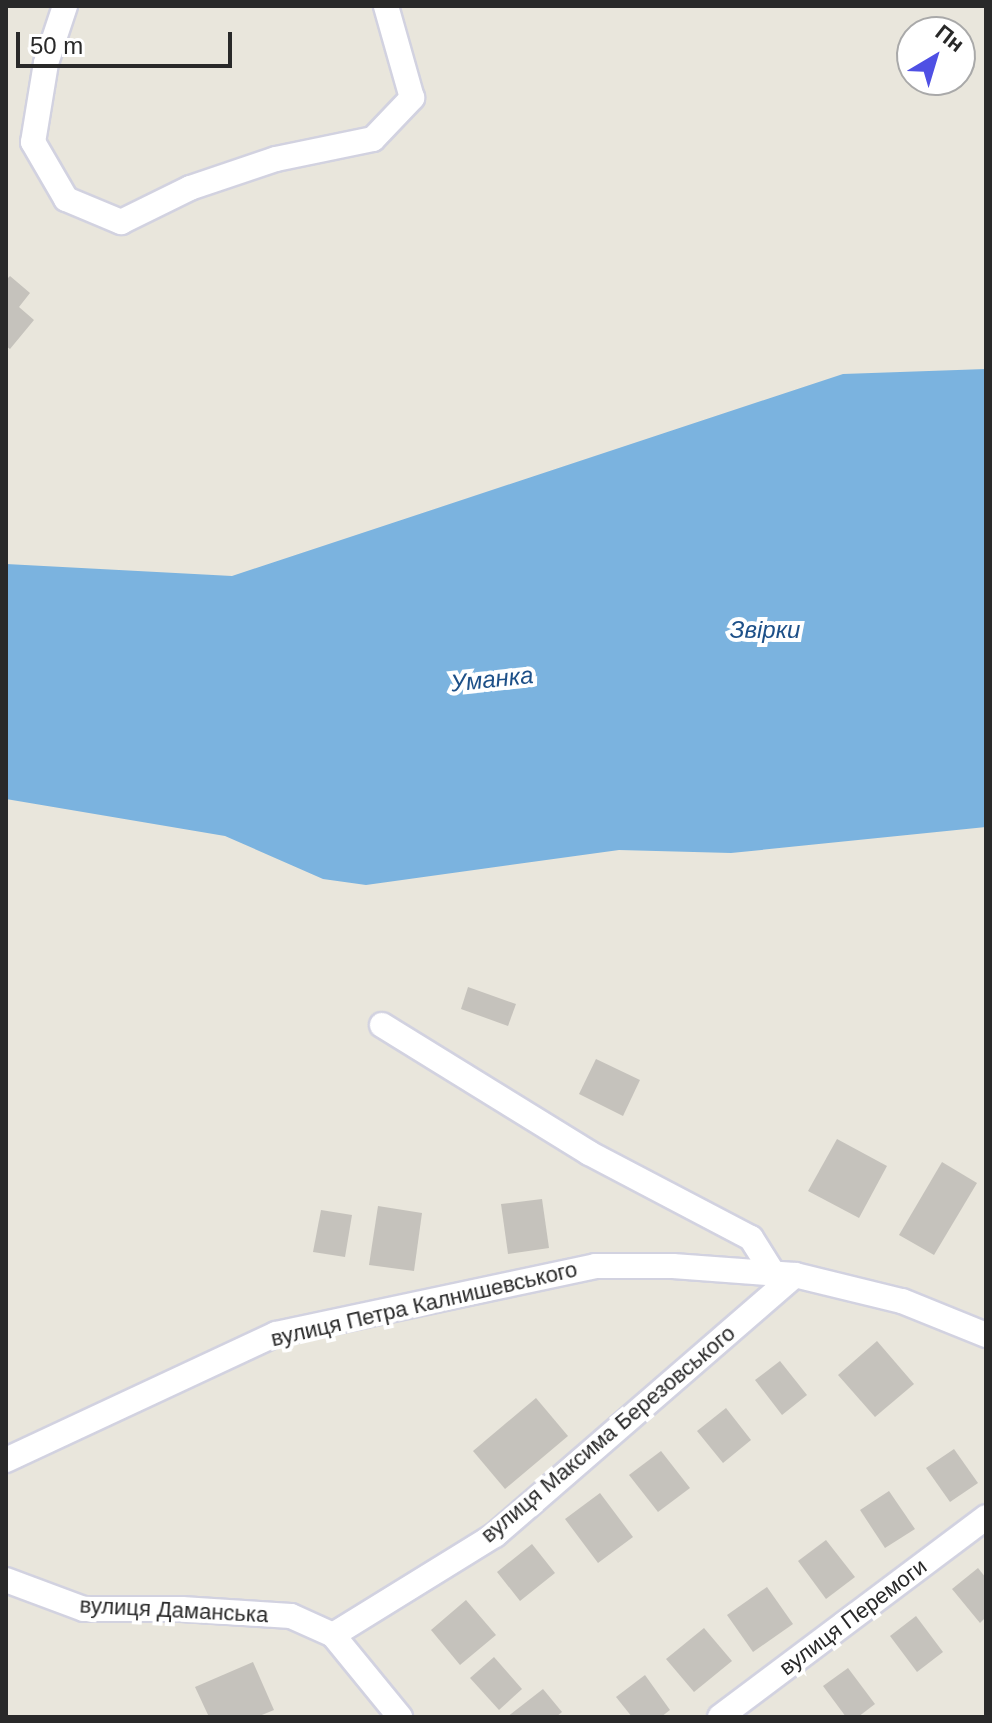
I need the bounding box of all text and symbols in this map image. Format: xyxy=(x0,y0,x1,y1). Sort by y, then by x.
scale bar xyxy=(20,16,236,66)
north arrow xyxy=(896,16,976,96)
text: Пн xyxy=(931,19,969,57)
text: 50 m xyxy=(30,32,83,59)
water label: Звірки xyxy=(730,616,800,644)
water label: Уманка xyxy=(449,660,535,698)
street label: вулиця Петра Калнишевського xyxy=(268,1256,580,1352)
street label: вулиця Максима Березовського xyxy=(476,1320,740,1548)
street label: вулиця Перемоги xyxy=(774,1553,932,1681)
street label: вулиця Даманська xyxy=(79,1592,269,1628)

